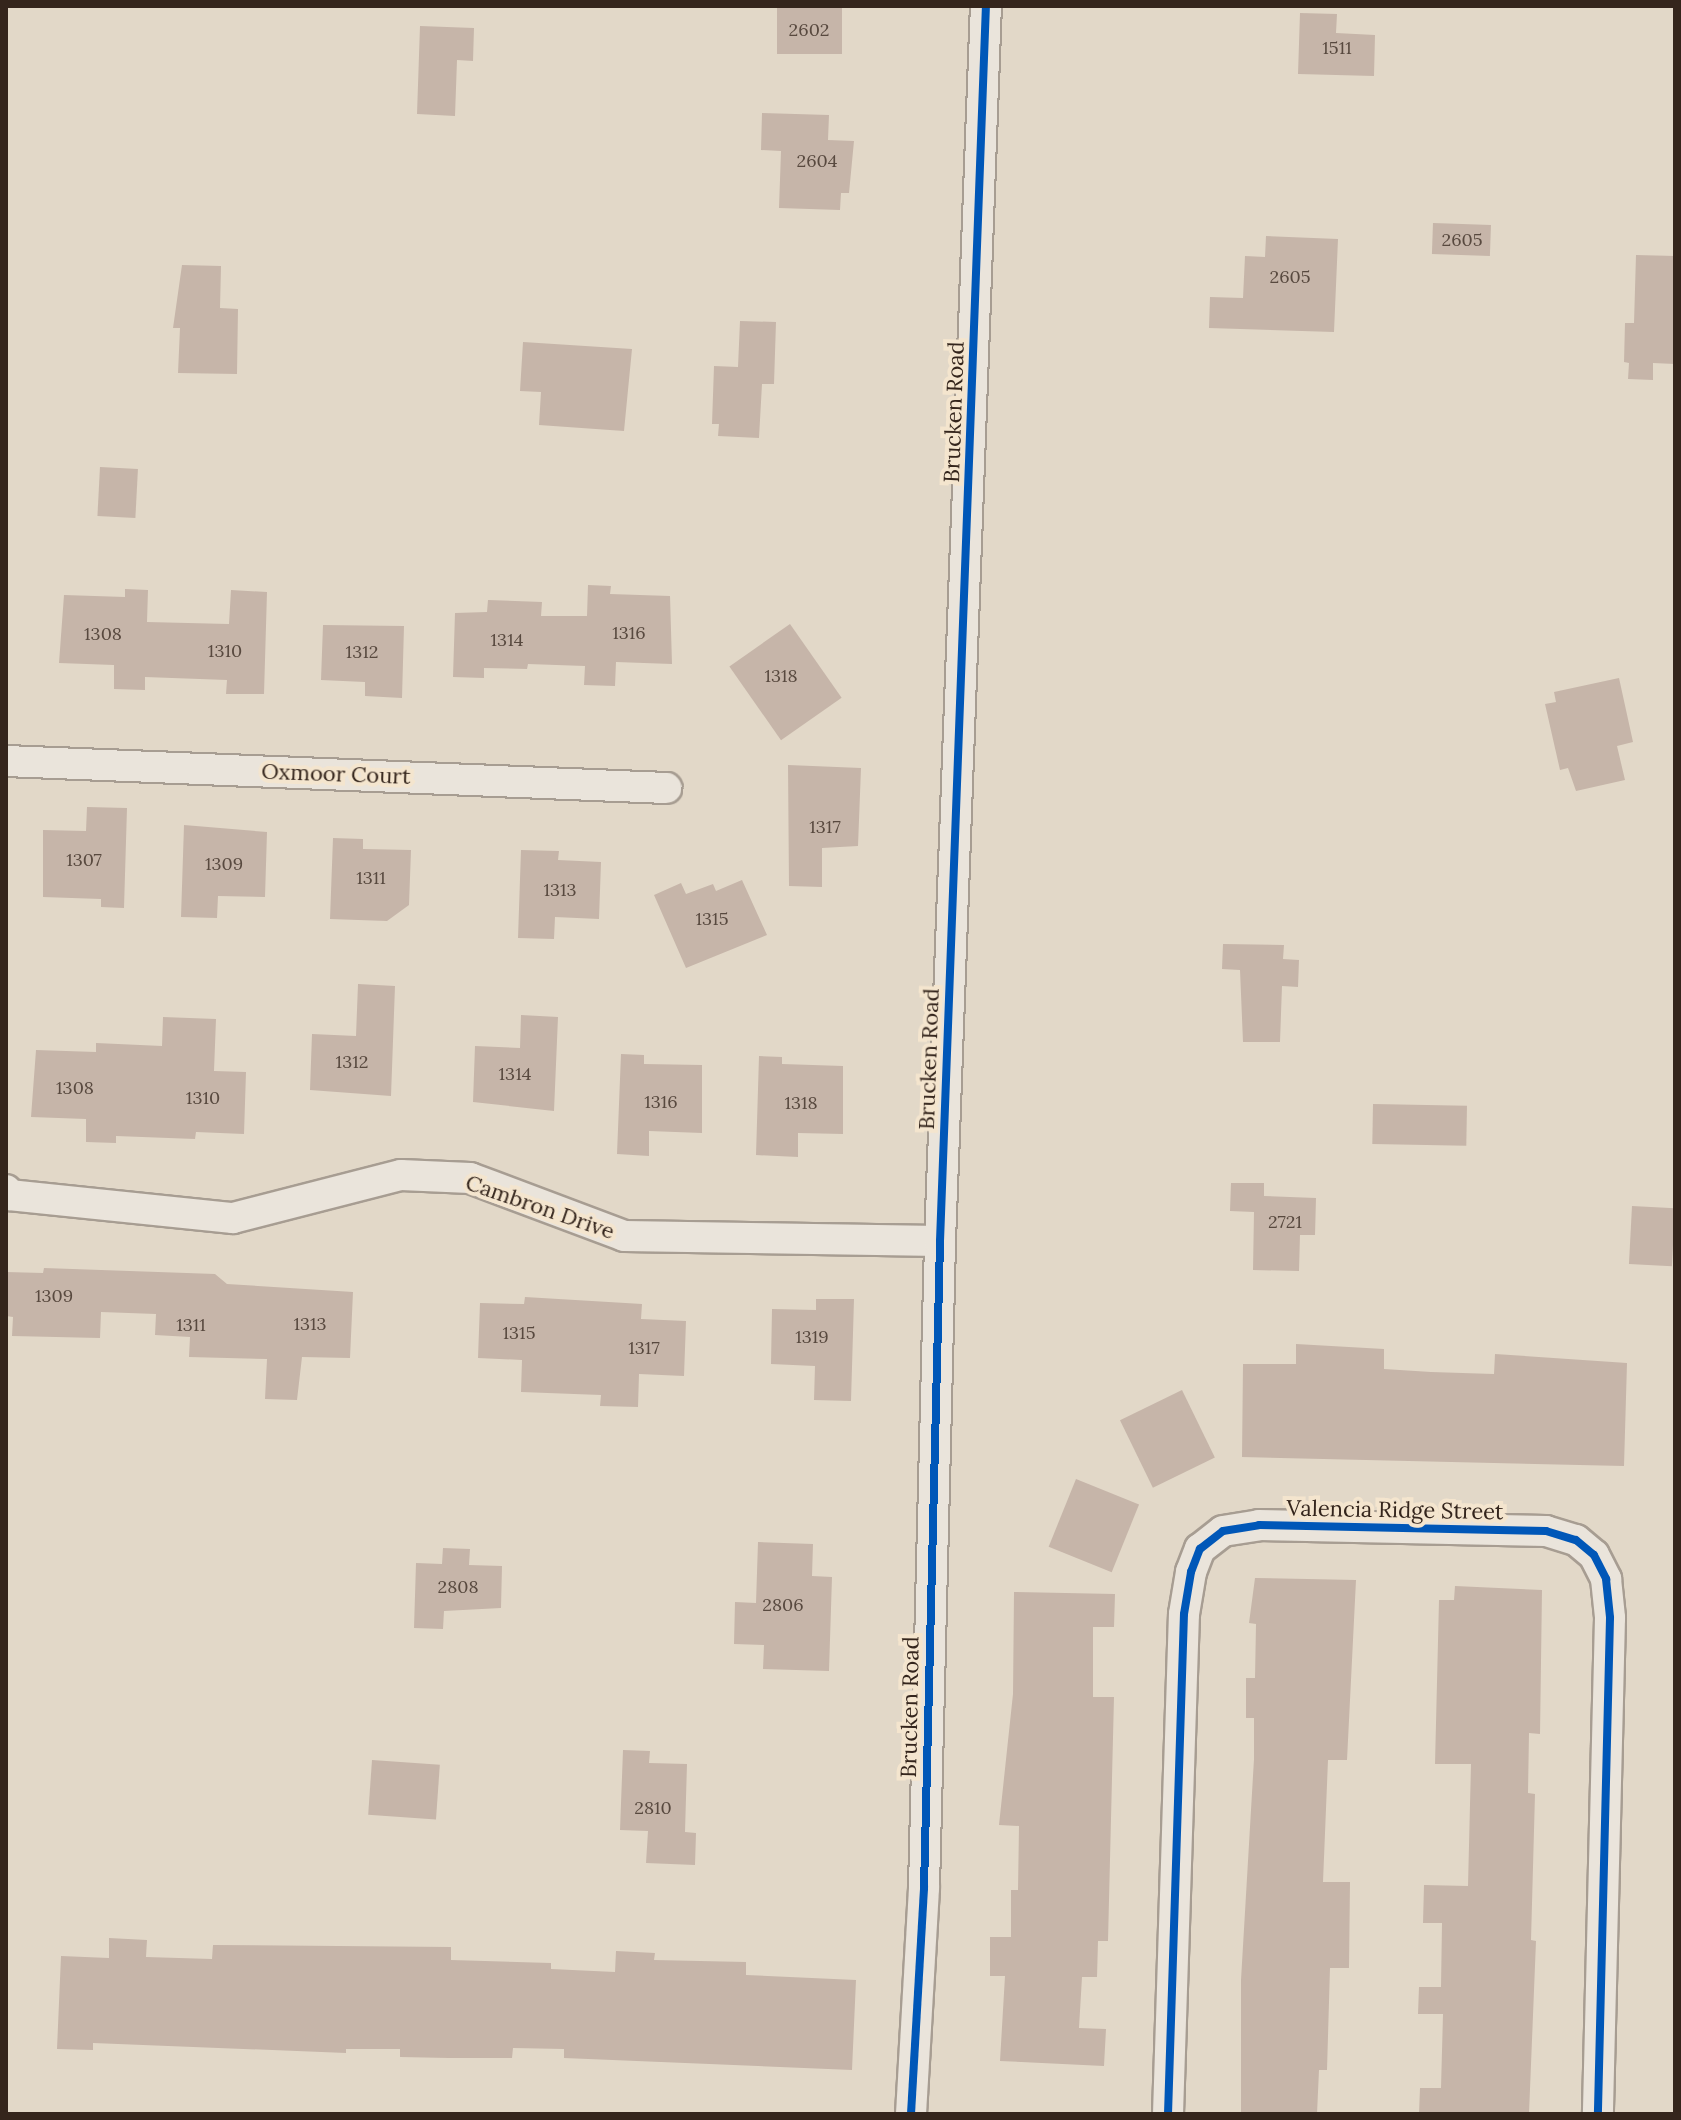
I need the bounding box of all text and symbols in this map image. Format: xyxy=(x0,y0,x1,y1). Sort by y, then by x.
house number: 2602 xyxy=(789,19,829,41)
house number: 1511 xyxy=(1322,37,1352,59)
house number: 2604 xyxy=(796,150,838,172)
house number: 2605 xyxy=(1441,229,1483,251)
house number: 2605 xyxy=(1269,266,1311,288)
street label: Brucken Road xyxy=(938,341,970,483)
house number: 1316 xyxy=(612,622,646,644)
house number: 1308 xyxy=(84,623,122,645)
house number: 1314 xyxy=(491,629,523,651)
house number: 1310 xyxy=(208,640,242,662)
house number: 1312 xyxy=(346,641,378,663)
house number: 1318 xyxy=(764,665,798,687)
street label: Oxmoor Court xyxy=(261,758,411,790)
house number: 1317 xyxy=(809,816,841,838)
house number: 1307 xyxy=(66,849,102,871)
house number: 1309 xyxy=(205,853,243,875)
house number: 1311 xyxy=(356,867,386,889)
house number: 1313 xyxy=(543,879,577,901)
house number: 1315 xyxy=(696,908,728,930)
street label: Brucken Road xyxy=(913,988,945,1130)
house number: 1312 xyxy=(336,1051,368,1073)
house number: 1314 xyxy=(499,1063,531,1085)
house number: 1308 xyxy=(56,1077,94,1099)
house number: 1310 xyxy=(186,1087,220,1109)
house number: 1316 xyxy=(644,1091,678,1113)
house number: 1318 xyxy=(784,1092,818,1114)
street label: Cambron Drive xyxy=(462,1169,618,1245)
house number: 2721 xyxy=(1268,1211,1302,1233)
house number: 1309 xyxy=(35,1285,73,1307)
house number: 1313 xyxy=(293,1313,327,1335)
house number: 1311 xyxy=(176,1314,206,1336)
house number: 1315 xyxy=(503,1322,535,1344)
house number: 1319 xyxy=(795,1326,829,1348)
house number: 1317 xyxy=(628,1337,660,1359)
street label: Valencia Ridge Street xyxy=(1286,1495,1504,1525)
house number: 2808 xyxy=(437,1576,479,1598)
house number: 2806 xyxy=(762,1594,804,1616)
street label: Brucken Road xyxy=(896,1636,924,1778)
house number: 2810 xyxy=(634,1797,672,1819)

